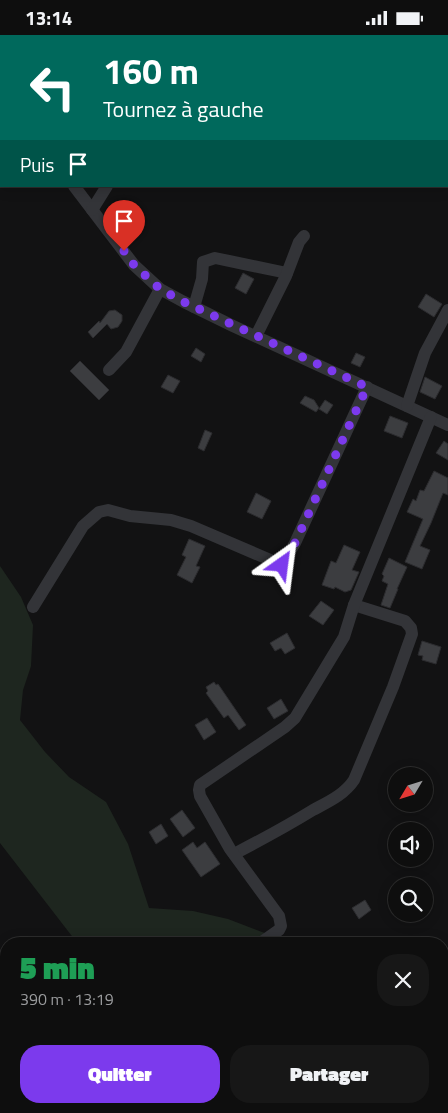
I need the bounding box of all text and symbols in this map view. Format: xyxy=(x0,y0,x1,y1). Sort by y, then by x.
text: 13:14 xyxy=(25,3,72,32)
text: 160 m xyxy=(103,44,199,98)
icon: left xyxy=(20,55,85,120)
text: Tournez à gauche xyxy=(103,92,264,126)
text: Puis xyxy=(20,150,54,179)
icon: arrive xyxy=(64,150,92,178)
pin xyxy=(103,200,145,251)
icon: arrive xyxy=(110,207,138,235)
position arrow xyxy=(255,538,307,590)
north arrow xyxy=(388,767,432,813)
map controls xyxy=(388,767,433,922)
button: sound xyxy=(388,822,433,867)
button: search xyxy=(388,877,433,922)
text: 5 min xyxy=(20,945,95,991)
button: close xyxy=(377,954,429,1006)
text: 390 m · 13:19 xyxy=(20,987,114,1011)
button: Quitter xyxy=(20,1045,220,1103)
button: Partager xyxy=(230,1045,429,1103)

